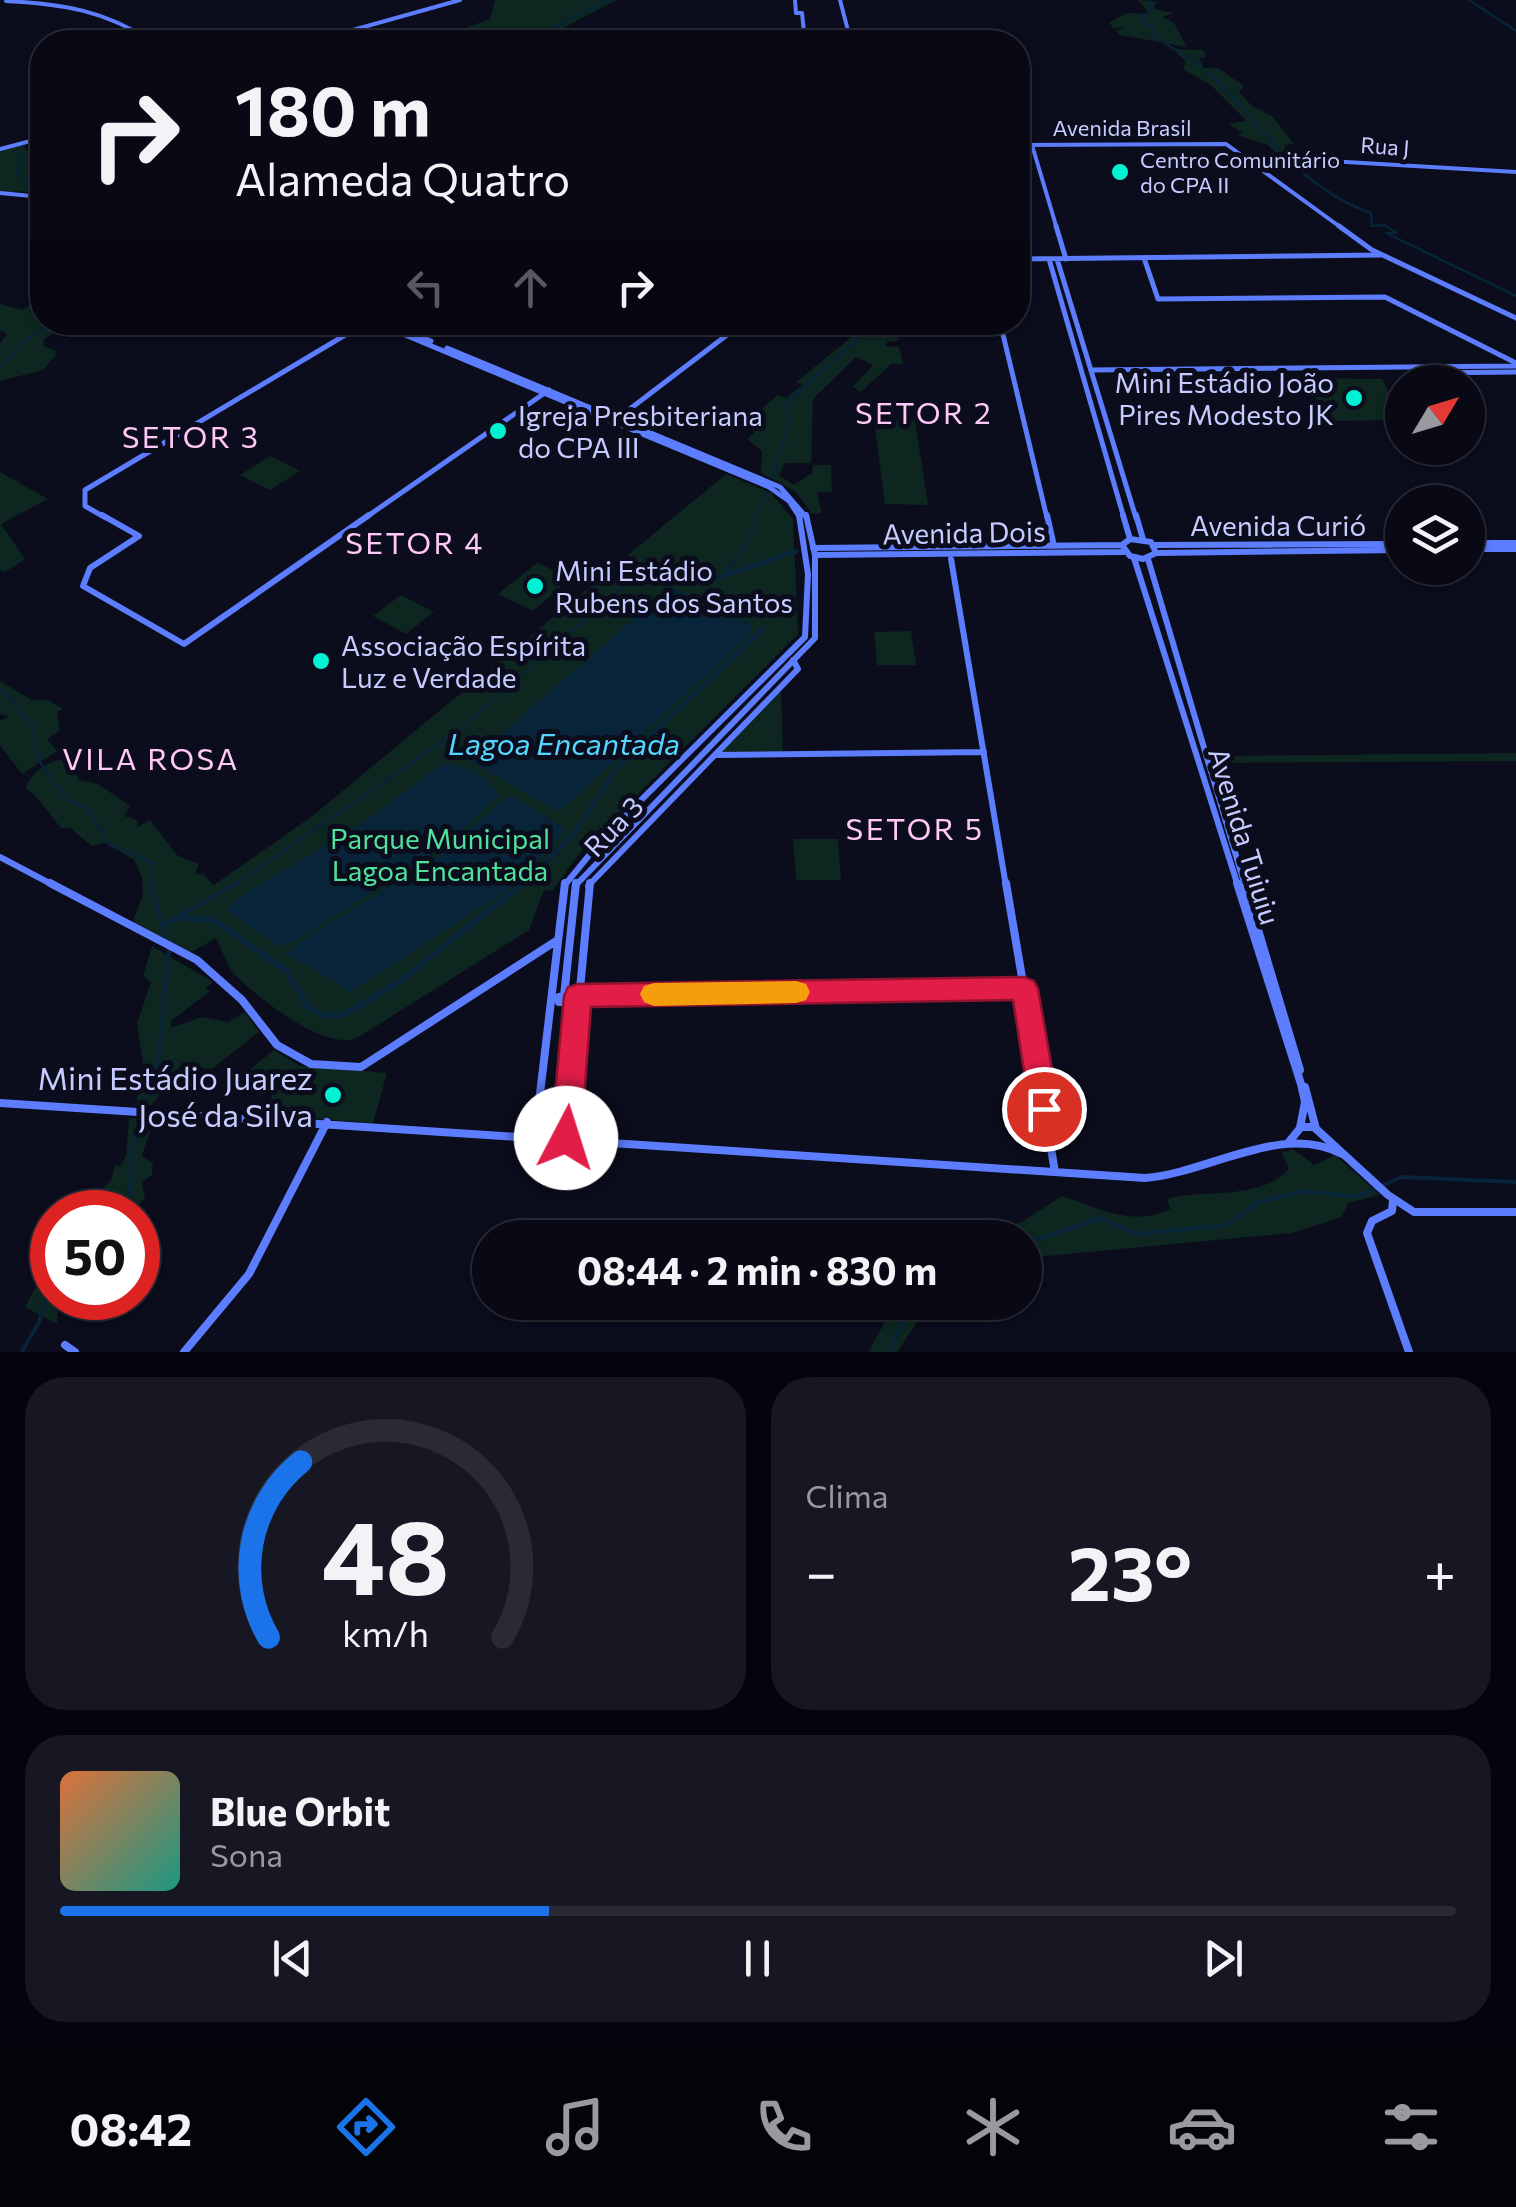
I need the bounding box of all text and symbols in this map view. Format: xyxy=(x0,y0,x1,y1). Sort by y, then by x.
text: 180 m xyxy=(235,65,431,150)
icon: right xyxy=(70,70,200,200)
street label: Avenida Brasil xyxy=(1052,114,1192,141)
street label: Rua J xyxy=(1360,131,1410,161)
place label: Centro Comunitário do CPA II xyxy=(1140,146,1340,198)
text: Alameda Quatro xyxy=(235,150,570,205)
marker: Centro Comunitário do CPA II xyxy=(1109,161,1131,183)
icon: left xyxy=(398,260,453,315)
icon: ahead xyxy=(503,260,558,315)
icon: right xyxy=(608,260,663,315)
place label: Mini Estádio João Pires Modesto JK xyxy=(1115,365,1334,431)
north arrow xyxy=(1385,365,1485,465)
map controls xyxy=(1385,365,1485,585)
marker: Mini Estádio João Pires Modesto JK xyxy=(1343,387,1365,409)
district label: SETOR 2 xyxy=(855,393,993,430)
place label: Igreja Presbiteriana do CPA III xyxy=(518,398,763,464)
district label: SETOR 3 xyxy=(122,417,260,454)
marker: Igreja Presbiteriana do CPA III xyxy=(487,420,509,442)
button: layers xyxy=(1385,485,1485,585)
street label: Avenida Curió xyxy=(1190,508,1366,542)
street label: Avenida Dois xyxy=(882,514,1046,550)
district label: SETOR 4 xyxy=(345,523,485,560)
place label: Mini Estádio Rubens dos Santos xyxy=(555,553,793,619)
marker: Mini Estádio Rubens dos Santos xyxy=(524,575,546,597)
place label: Associação Espírita Luz e Verdade xyxy=(341,628,586,694)
marker: Associação Espírita Luz e Verdade xyxy=(310,650,332,672)
water label: Lagoa Encantada xyxy=(448,724,680,761)
district label: VILA ROSA xyxy=(62,739,240,776)
street label: Avenida Tuiuiu xyxy=(1202,743,1288,929)
street label: Rua 3 xyxy=(576,789,650,863)
district label: SETOR 5 xyxy=(846,809,984,846)
park label: Parque Municipal Lagoa Encantada xyxy=(330,821,550,887)
place label: Mini Estádio Juarez José da Silva xyxy=(37,1057,313,1134)
pin xyxy=(1002,1067,1087,1152)
icon: arrive xyxy=(1017,1082,1072,1137)
marker: Mini Estádio Juarez José da Silva xyxy=(322,1084,344,1106)
position arrow xyxy=(514,1086,618,1190)
speed limit sign: 50 xyxy=(30,1190,160,1320)
text: 08:44 · 2 min · 830 m xyxy=(577,1246,937,1293)
text: Clima xyxy=(806,1475,888,1515)
text: 48 xyxy=(321,1489,449,1616)
text: 23° xyxy=(1068,1525,1192,1616)
text: − xyxy=(806,1537,837,1604)
text: + xyxy=(1424,1537,1456,1604)
text: km/h xyxy=(342,1611,429,1654)
text: Blue Orbit xyxy=(210,1787,390,1834)
text: Sona xyxy=(210,1834,283,1874)
icon: previous xyxy=(265,1931,320,1986)
icon: pause xyxy=(730,1931,785,1986)
icon: next xyxy=(1196,1931,1251,1986)
icon: directions xyxy=(331,2092,401,2162)
icon: music xyxy=(540,2092,610,2162)
icon: phone xyxy=(749,2092,819,2162)
icon: climate xyxy=(958,2092,1028,2162)
icon: car xyxy=(1167,2092,1237,2162)
icon: filters xyxy=(1376,2092,1446,2162)
text: 08:42 xyxy=(70,2100,192,2155)

